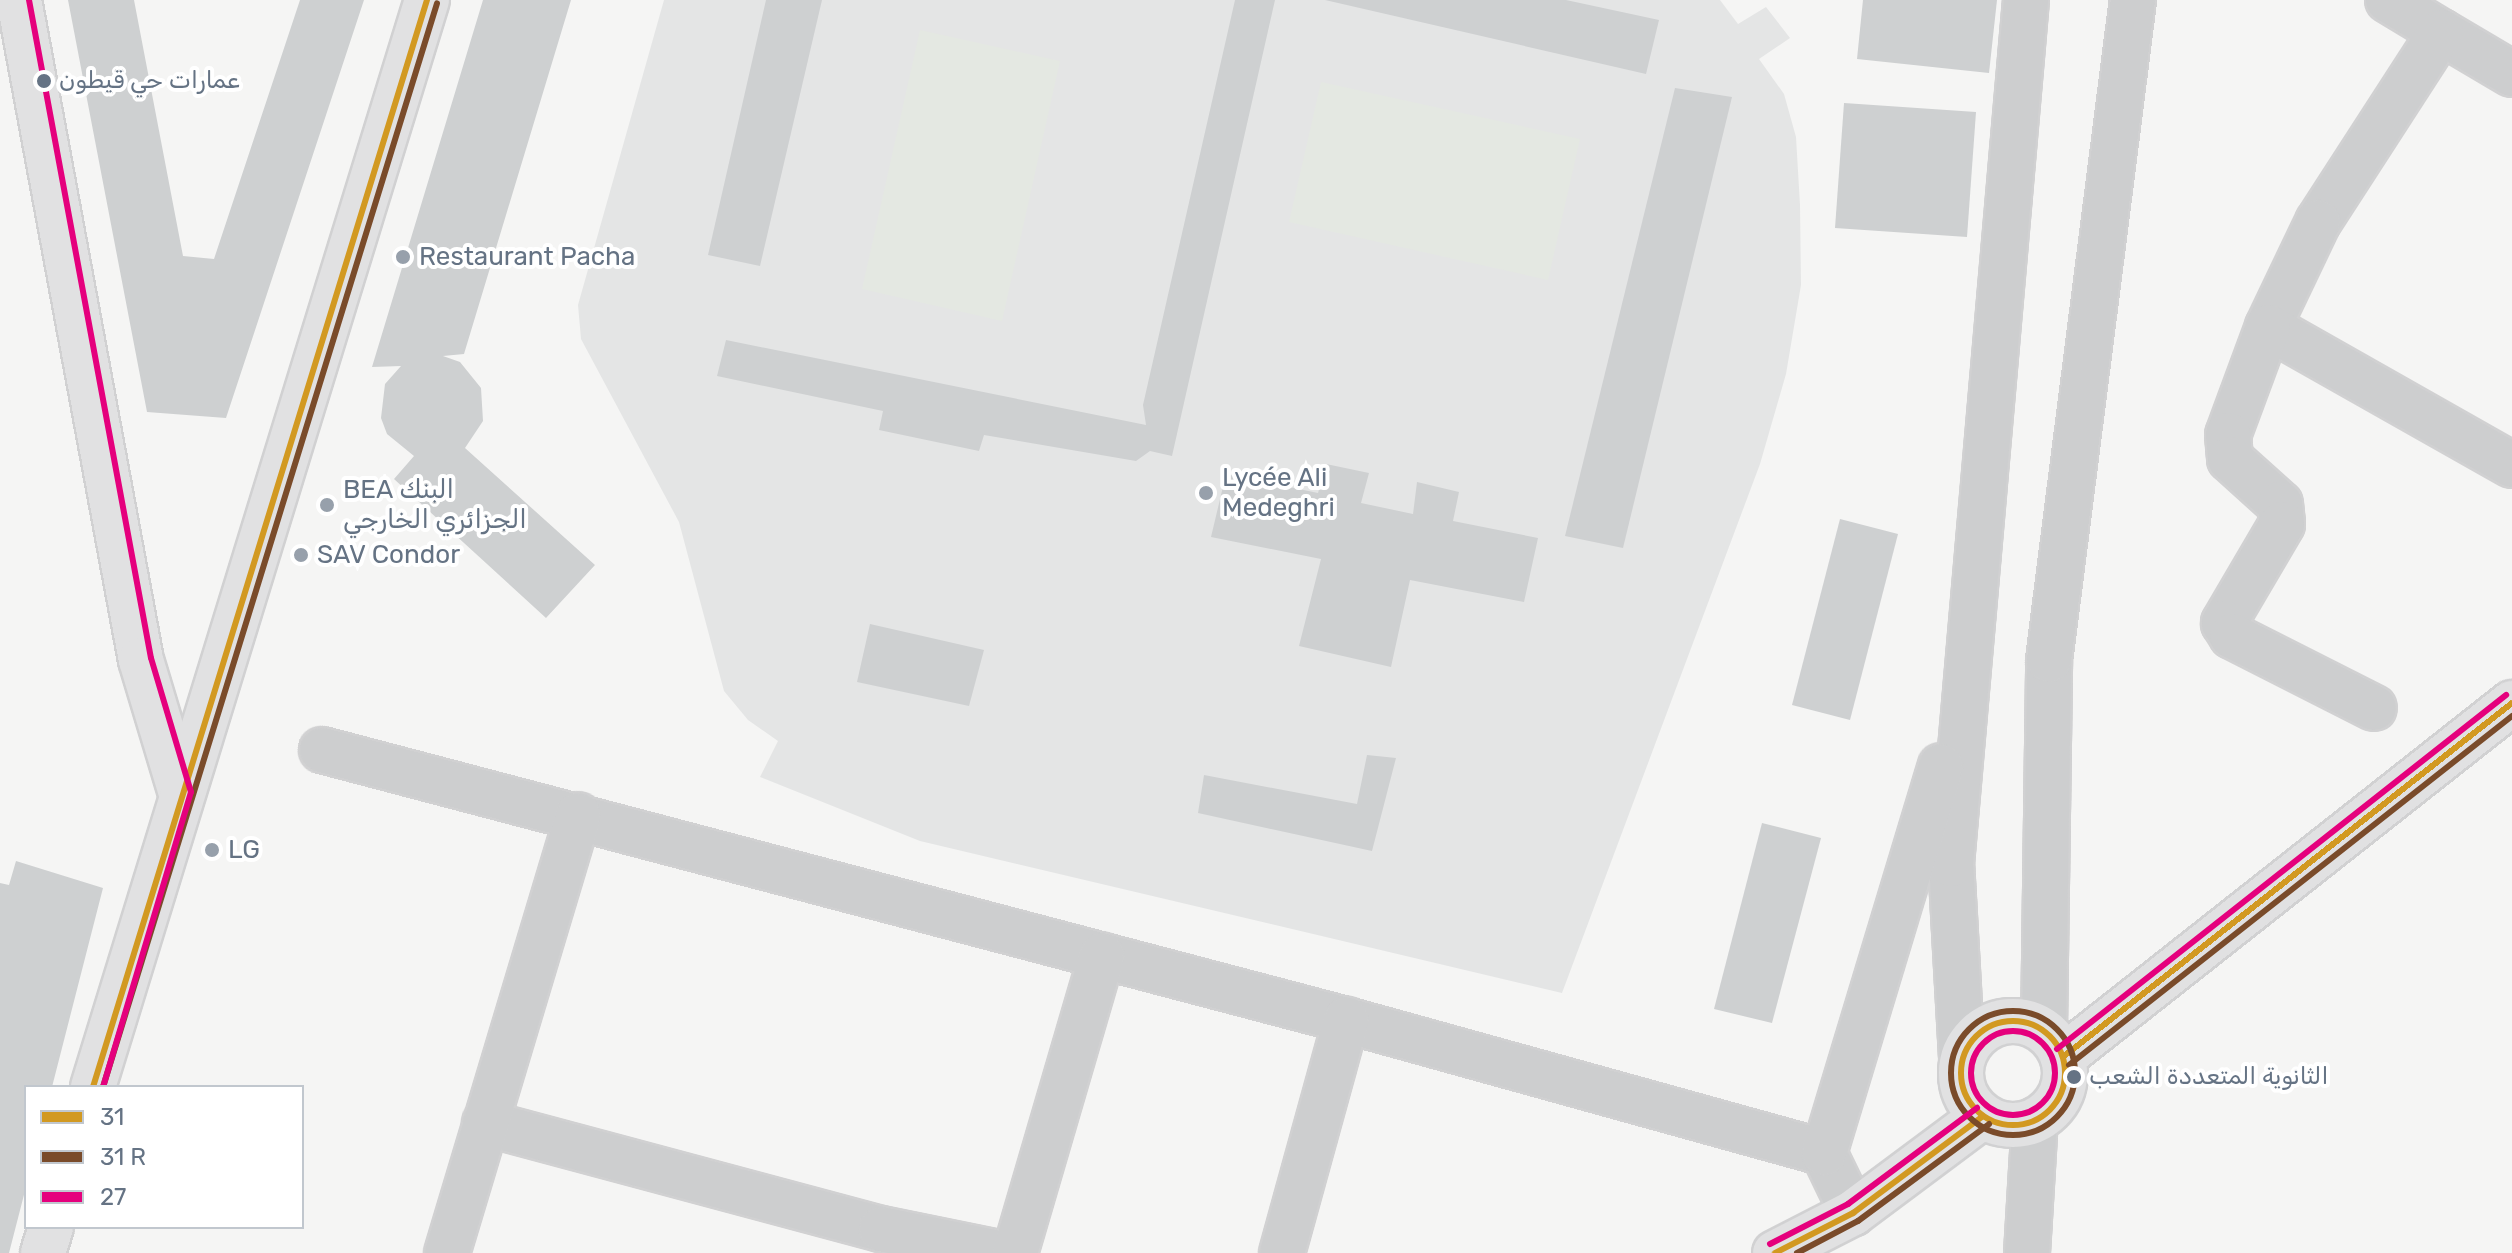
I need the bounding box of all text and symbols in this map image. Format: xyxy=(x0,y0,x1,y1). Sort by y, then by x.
place label: عمارات حي قيطون xyxy=(59,67,240,95)
marker: عمارات حي قيطون xyxy=(36,73,52,89)
place label: Restaurant Pacha xyxy=(419,241,635,273)
marker: Restaurant Pacha xyxy=(394,248,412,266)
place label: Lycée Ali Medeghri xyxy=(1222,462,1335,524)
place label: BEA البنك الجزائري الخارجي xyxy=(343,474,527,536)
marker: Lycée Ali Medeghri xyxy=(1197,484,1215,502)
marker: BEA البنك الجزائري الخارجي xyxy=(318,496,336,514)
place label: SAV Condor xyxy=(317,539,461,571)
marker: SAV Condor xyxy=(292,546,310,564)
place label: LG xyxy=(228,834,260,866)
marker: LG xyxy=(203,841,221,859)
place label: الثانوية المتعددة الشعب xyxy=(2089,1063,2328,1091)
marker: الثانوية المتعددة الشعب xyxy=(2066,1069,2082,1085)
legend xyxy=(24,1085,304,1229)
text: 31 xyxy=(100,1103,124,1131)
text: 31 R xyxy=(100,1143,146,1171)
text: 27 xyxy=(100,1183,126,1211)

